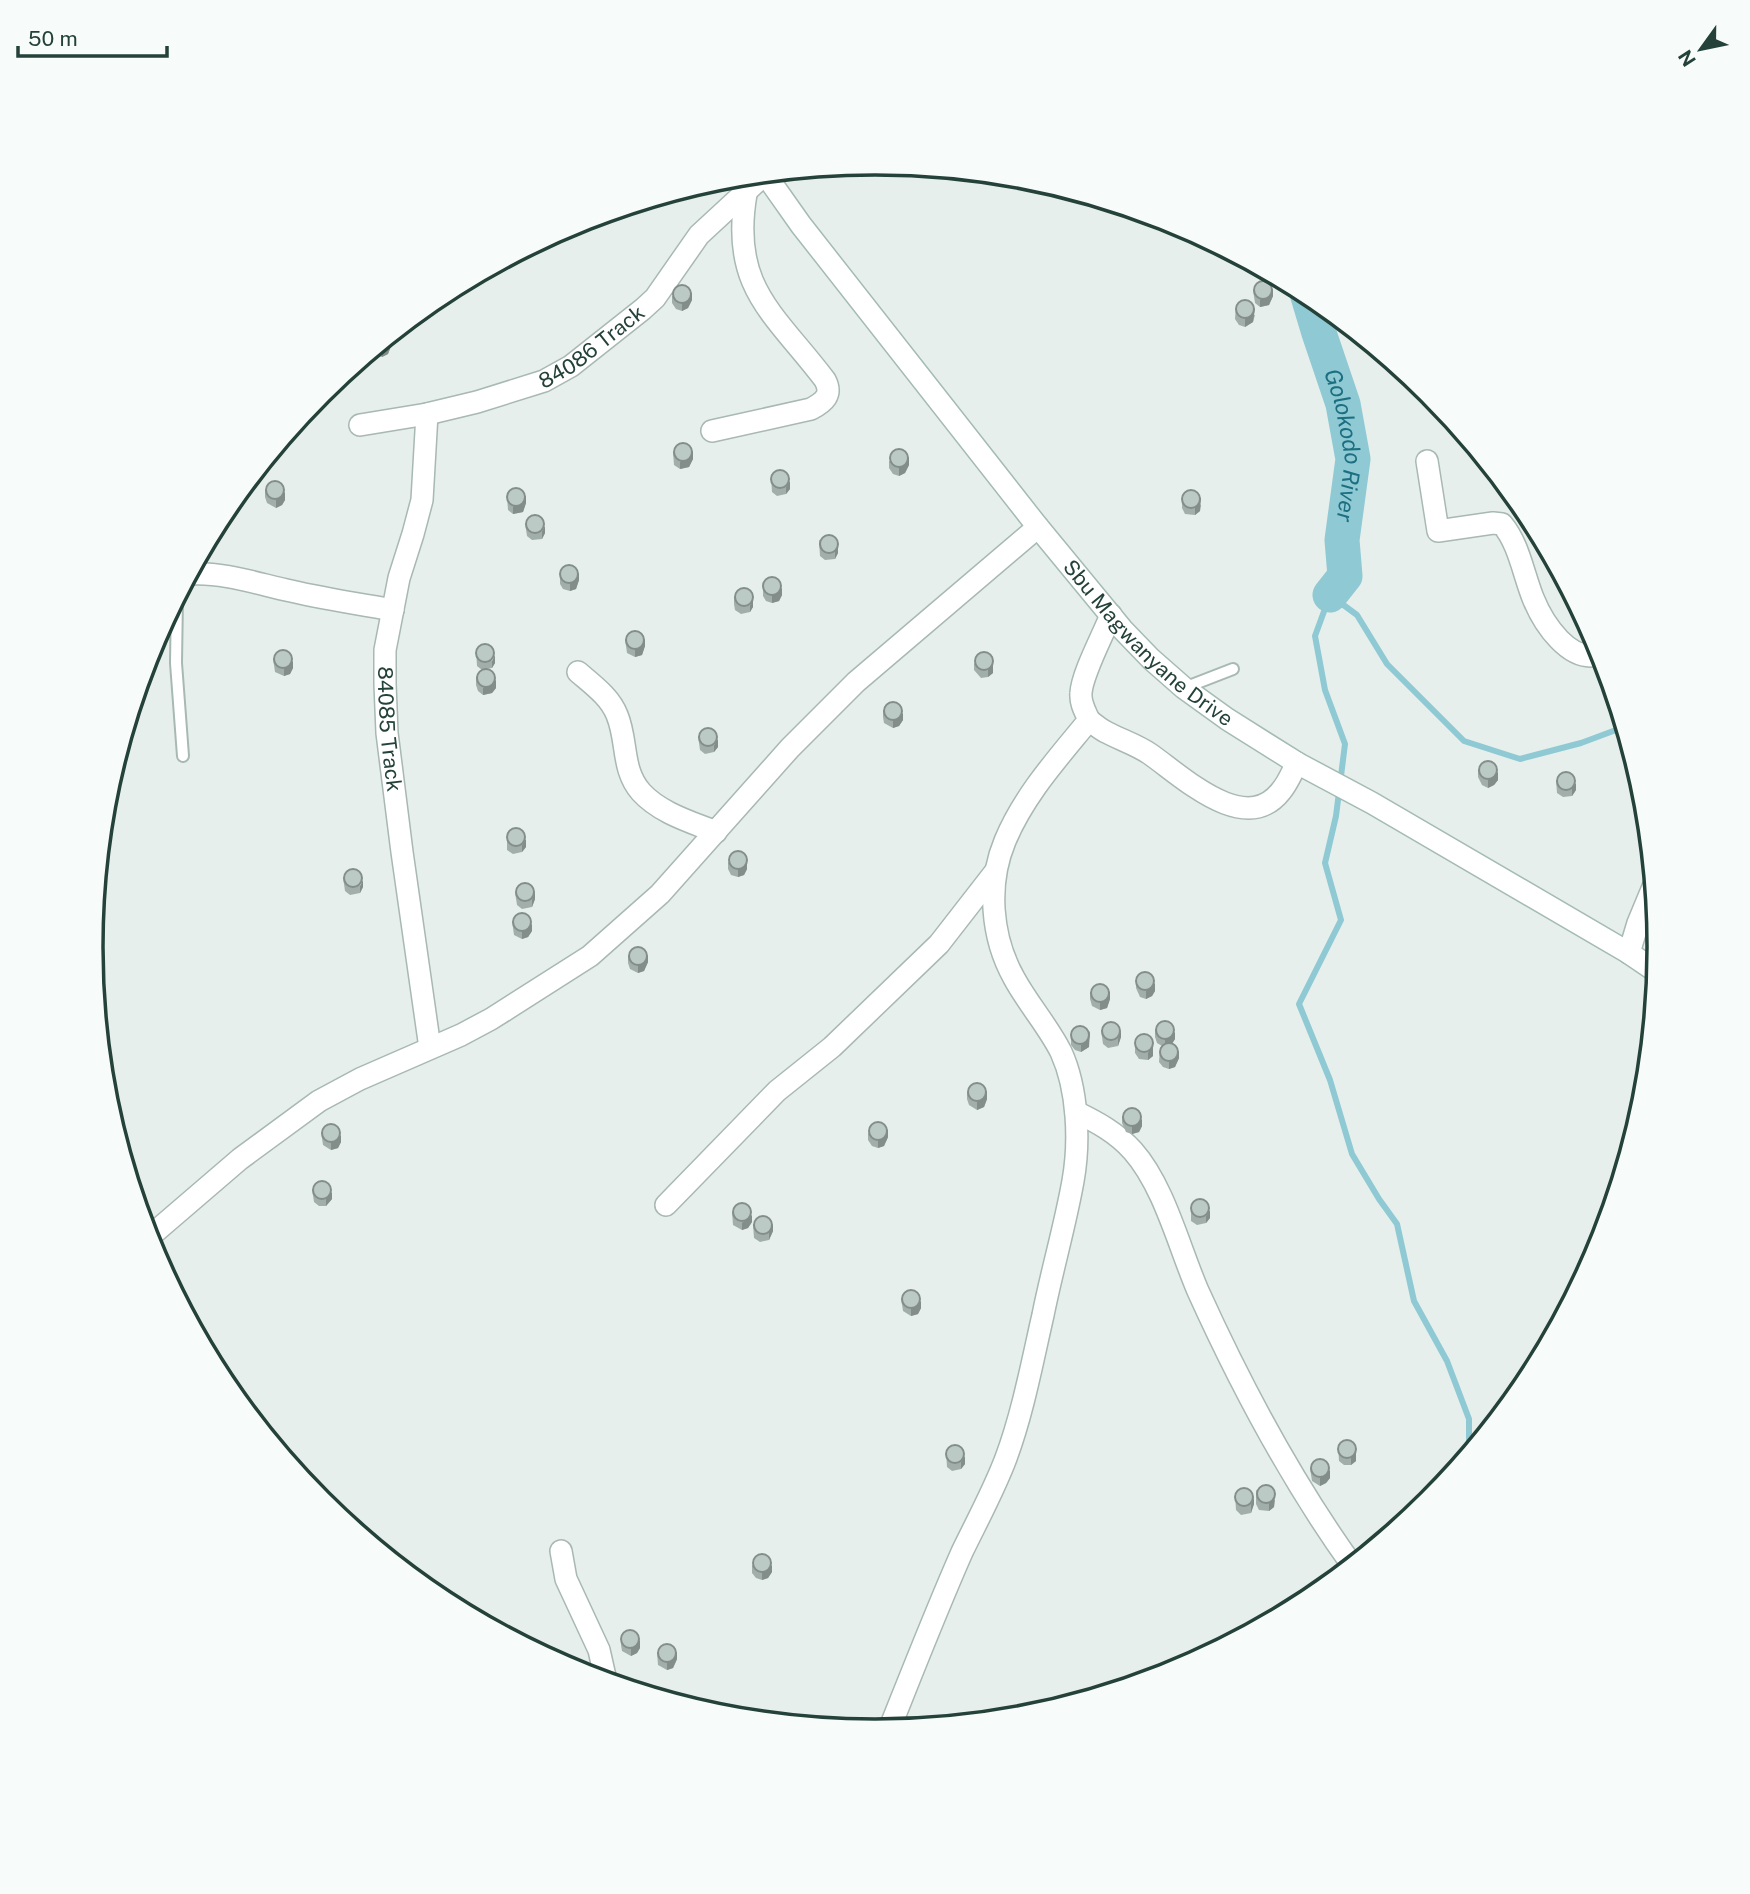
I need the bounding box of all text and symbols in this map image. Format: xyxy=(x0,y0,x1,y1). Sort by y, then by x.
scale bar xyxy=(18,14,166,58)
north arrow xyxy=(1666,14,1736,84)
text: 50 m xyxy=(28,26,78,51)
text: N xyxy=(1673,46,1700,70)
street label: 84086 Track xyxy=(534,300,649,394)
water label: Golokodo River xyxy=(1319,365,1368,524)
street label: Sbu Magwanyane Drive xyxy=(1058,555,1238,731)
street label: 84085 Track xyxy=(373,666,407,793)

